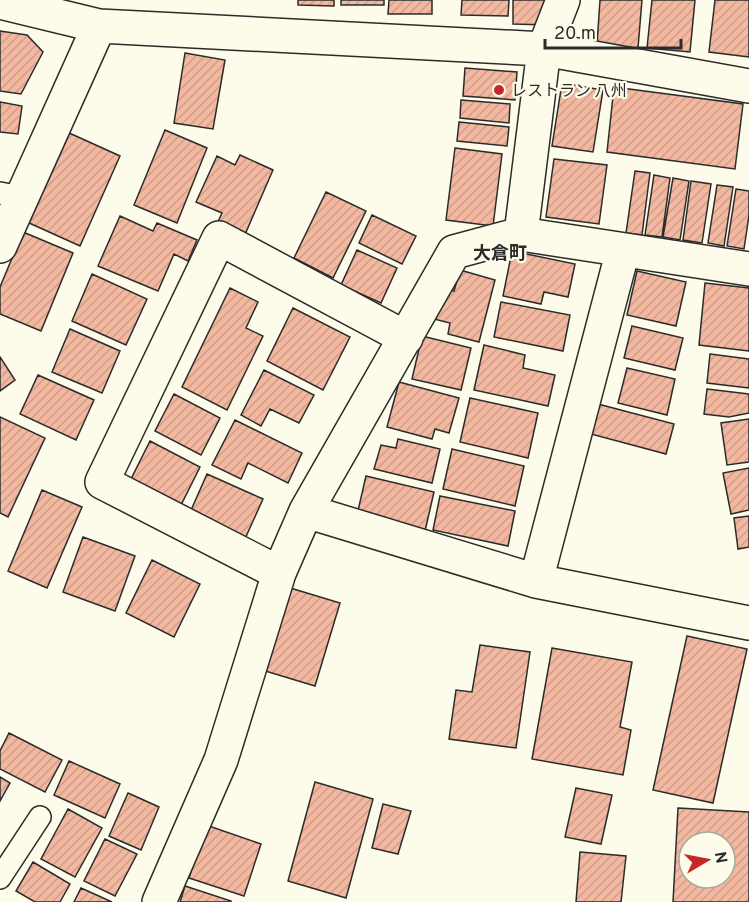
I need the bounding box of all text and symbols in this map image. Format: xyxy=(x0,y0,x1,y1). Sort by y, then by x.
scale bar xyxy=(545,12,682,50)
text: 20 m xyxy=(554,23,596,46)
place label: レストラン 八州 xyxy=(511,82,627,102)
marker: レストラン 八州 xyxy=(492,83,506,97)
district label: 大倉町 xyxy=(473,243,527,266)
north arrow xyxy=(677,830,737,890)
text: N xyxy=(709,850,731,865)

